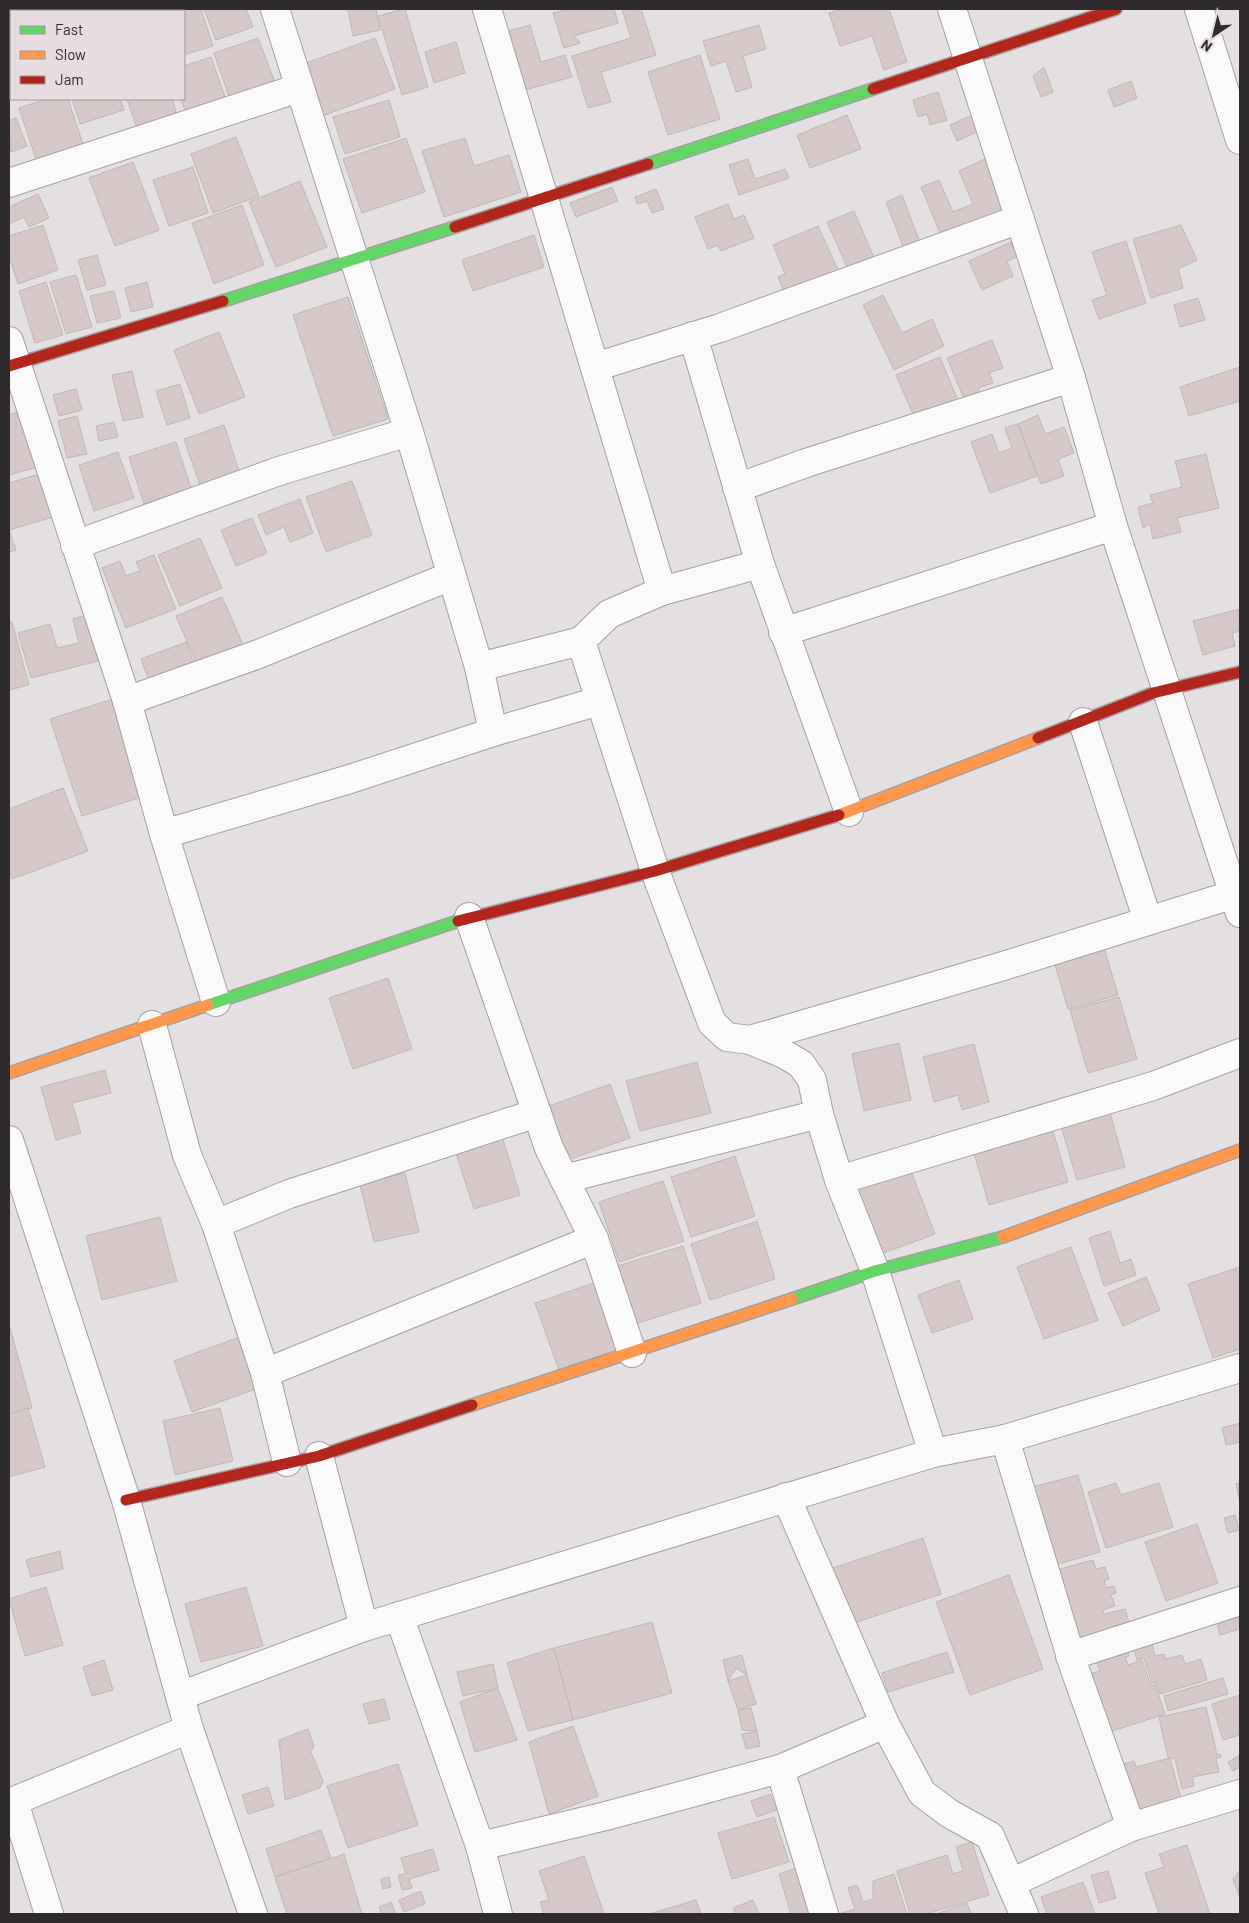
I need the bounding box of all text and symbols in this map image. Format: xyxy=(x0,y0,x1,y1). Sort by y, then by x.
legend xyxy=(10,10,185,100)
north arrow xyxy=(1189,10,1239,60)
text: Fast xyxy=(55,20,83,38)
text: N xyxy=(1198,36,1215,56)
text: Slow xyxy=(55,45,86,63)
text: Jam xyxy=(55,70,84,88)

